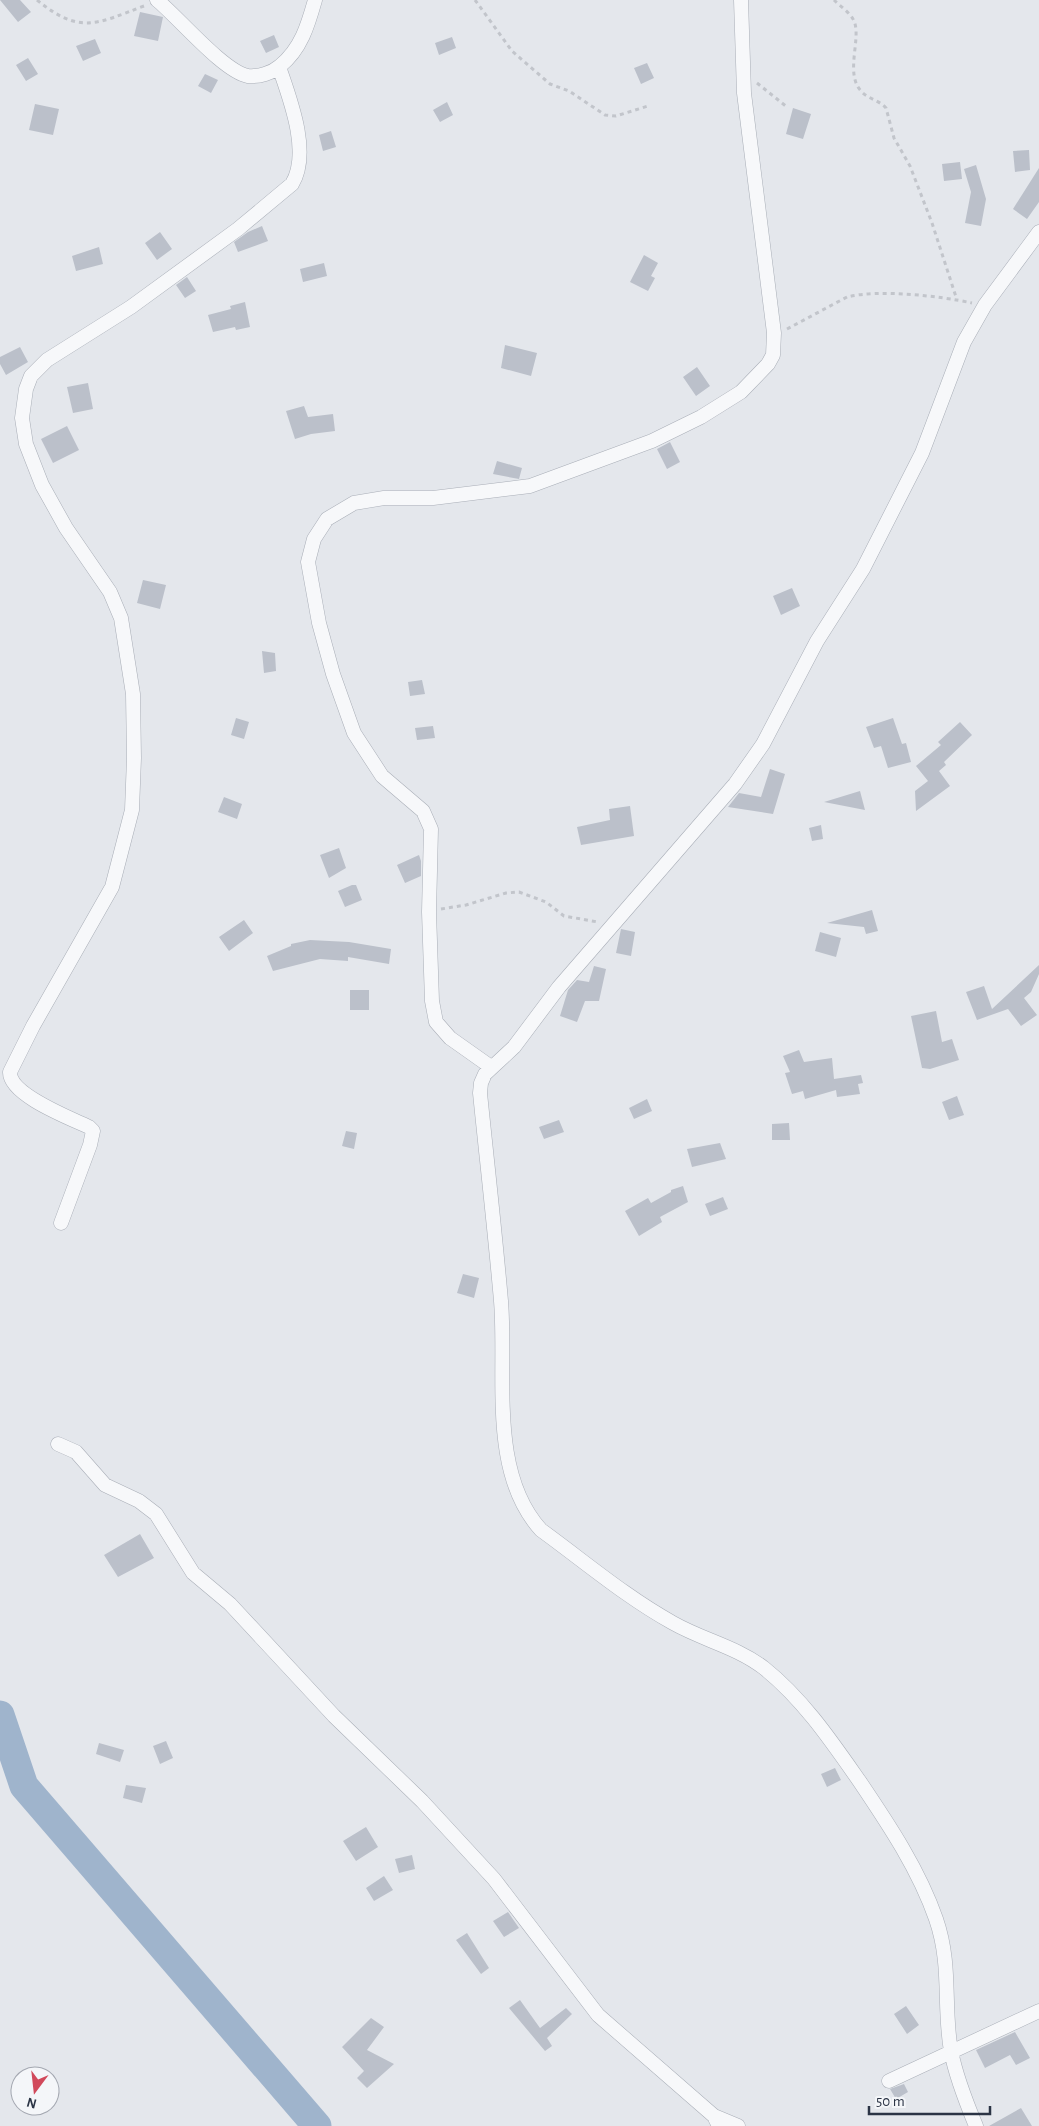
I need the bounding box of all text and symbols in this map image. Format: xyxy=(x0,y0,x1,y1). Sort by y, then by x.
north arrow xyxy=(10,2066,60,2116)
scale bar xyxy=(869,2084,990,2116)
text: 50 m xyxy=(876,2094,905,2109)
text: N xyxy=(25,2095,38,2111)

